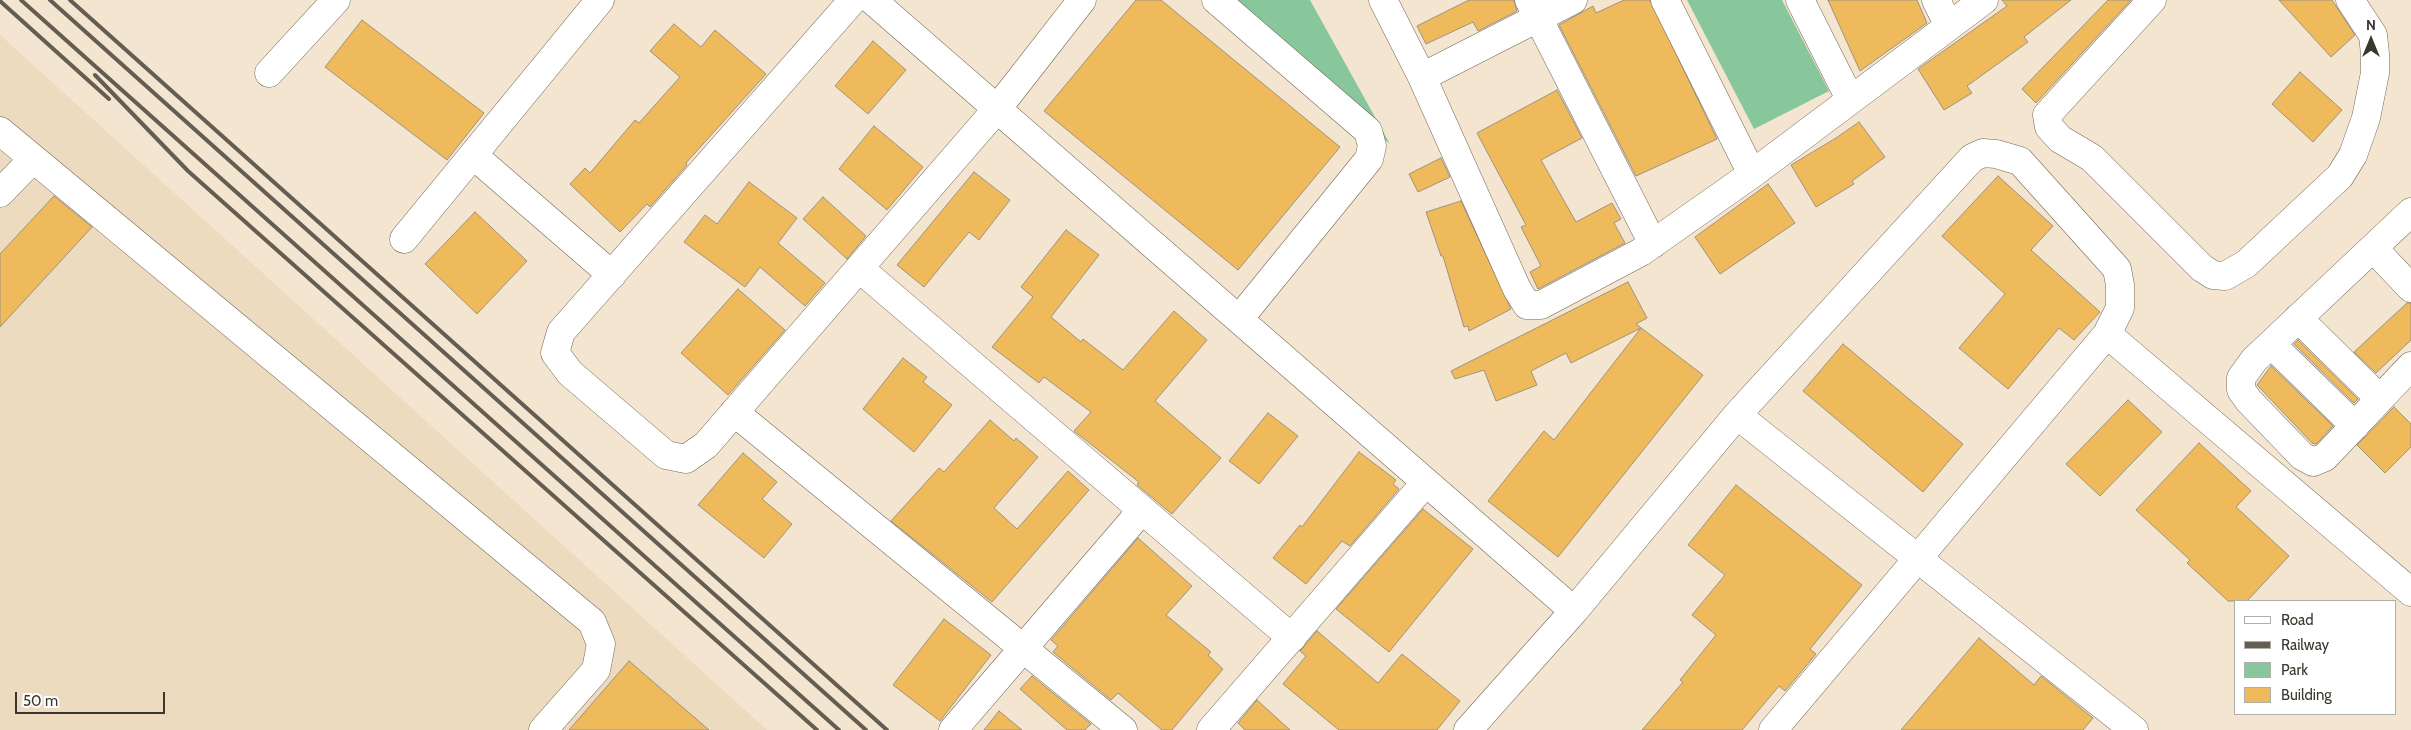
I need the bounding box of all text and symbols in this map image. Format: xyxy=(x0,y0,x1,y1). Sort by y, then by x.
north arrow xyxy=(2346,15,2396,65)
text: N xyxy=(2366,16,2376,34)
legend xyxy=(2234,600,2396,715)
text: Road xyxy=(2281,611,2314,629)
text: Railway xyxy=(2281,636,2329,654)
text: Park xyxy=(2281,661,2308,679)
scale bar xyxy=(18,682,168,714)
text: Building xyxy=(2281,686,2332,704)
text: 50 m xyxy=(23,692,58,710)

